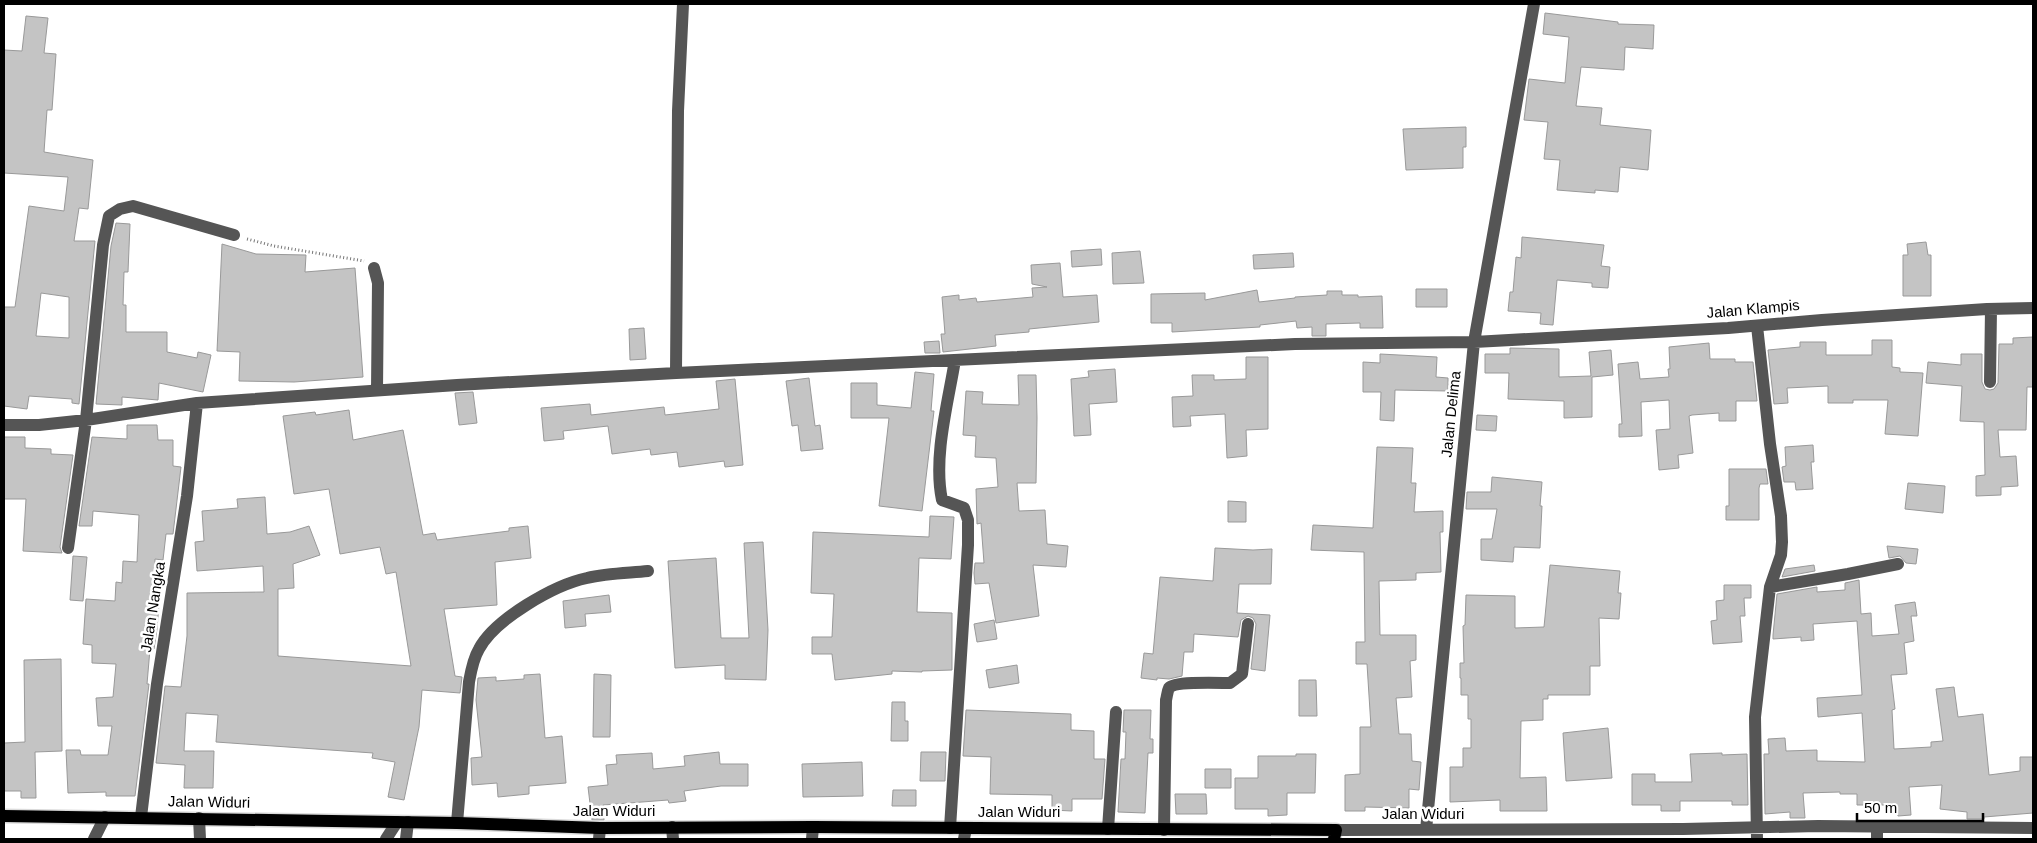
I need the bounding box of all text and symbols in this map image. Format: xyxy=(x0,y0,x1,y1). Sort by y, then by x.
street label: Jalan Klampis xyxy=(1706,296,1800,321)
street label: Jalan Delima xyxy=(1438,369,1464,458)
street label: Jalan Nangka xyxy=(137,560,168,654)
scale bar xyxy=(1857,790,1983,822)
street label: Jalan Widuri xyxy=(168,792,250,811)
text: 50 m xyxy=(1864,799,1897,816)
street label: Jalan Widuri xyxy=(573,802,655,819)
street label: Jalan Widuri xyxy=(978,803,1060,820)
street label: Jalan Widuri xyxy=(1382,805,1464,822)

